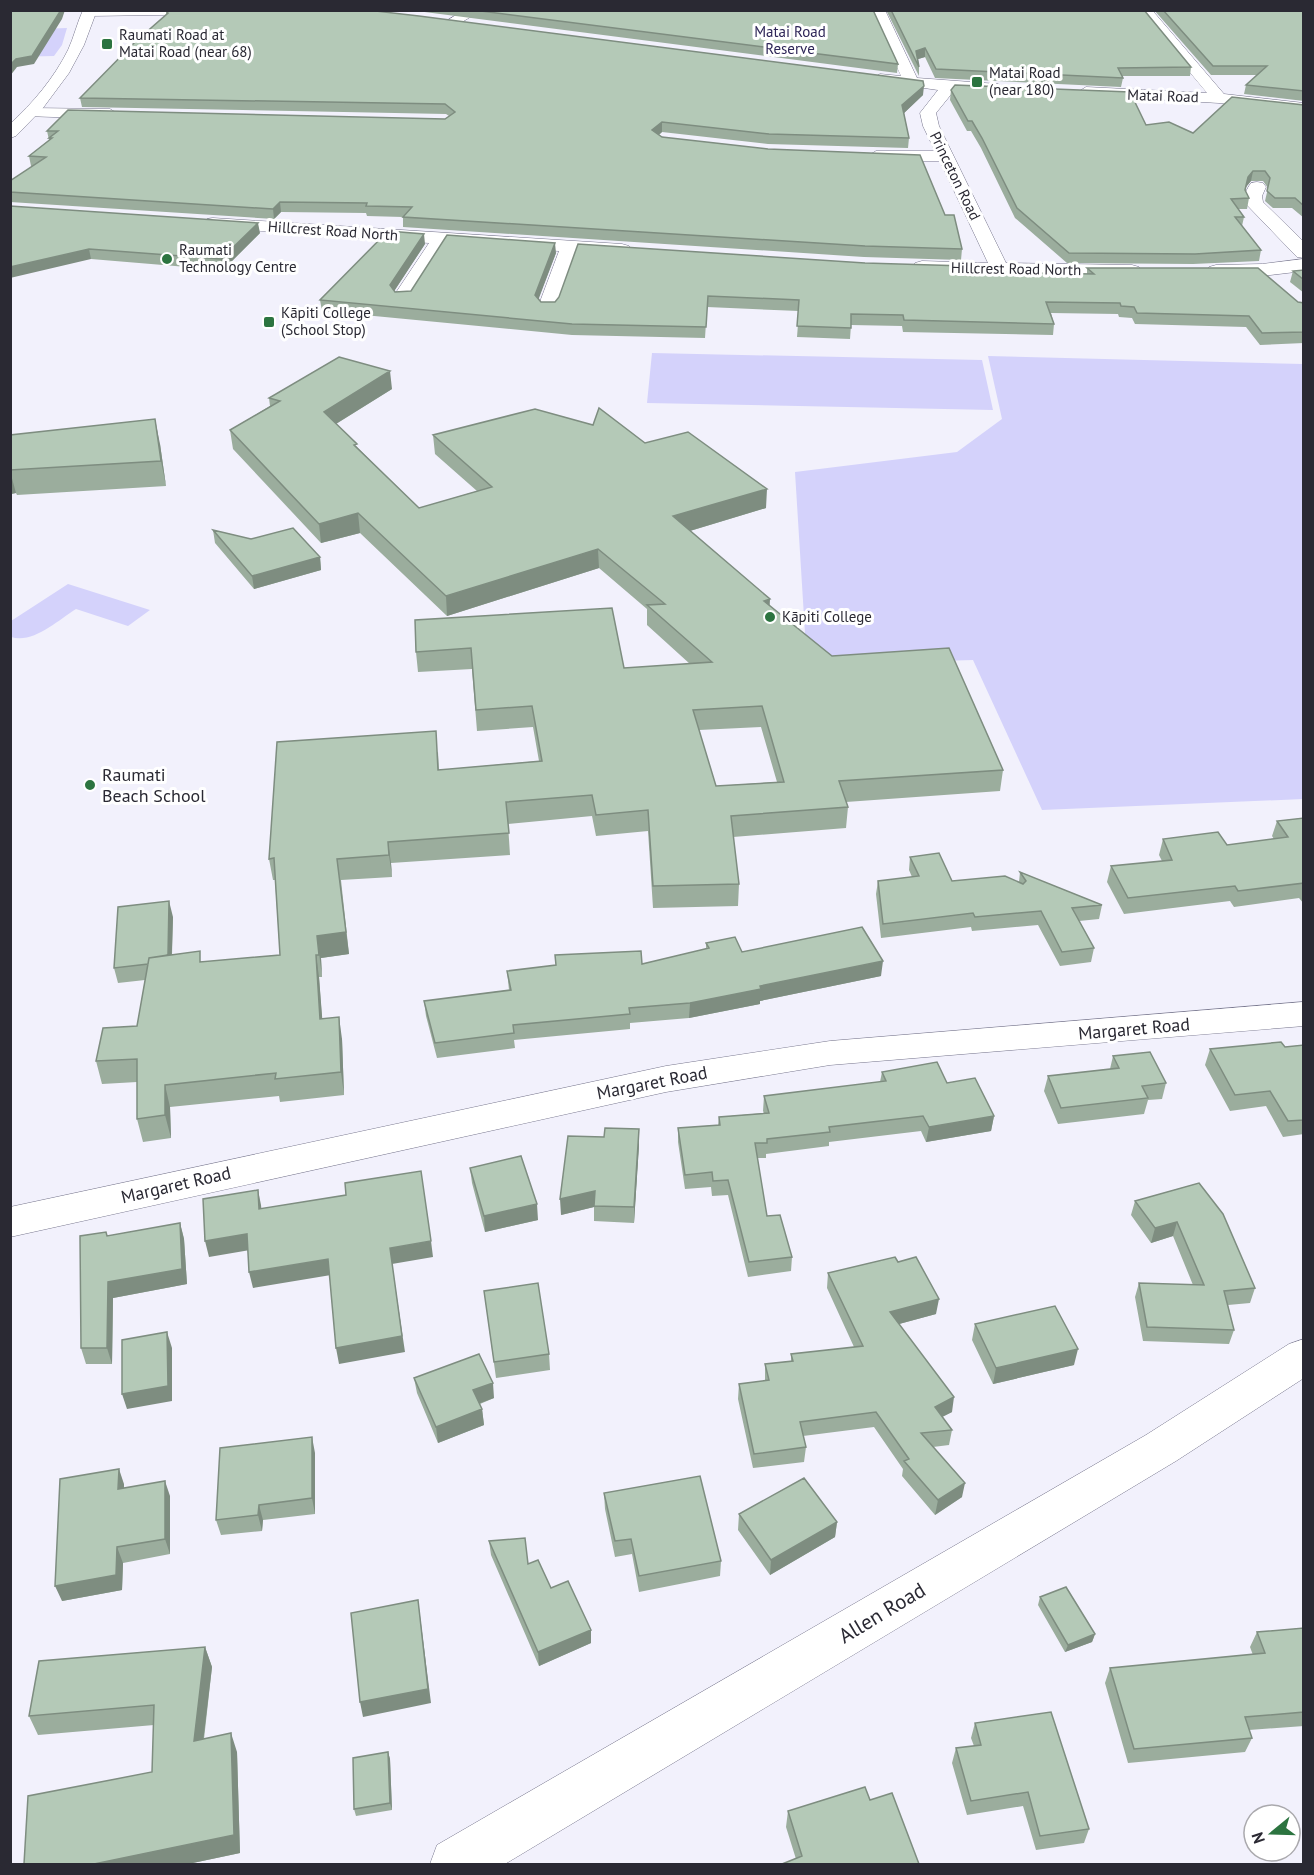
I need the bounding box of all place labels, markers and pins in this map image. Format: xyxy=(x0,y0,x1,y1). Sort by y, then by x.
place label: Raumati Road at Matai Road (near 68) xyxy=(119,25,252,61)
marker: Raumati Road at Matai Road (near 68) xyxy=(100,37,114,51)
place label: Matai Road (near 180) xyxy=(989,63,1061,99)
marker: Matai Road (near 180) xyxy=(970,75,984,89)
place label: Raumati Technology Centre xyxy=(179,240,297,276)
marker: Raumati Technology Centre xyxy=(160,252,174,266)
place label: Kāpiti College (School Stop) xyxy=(281,303,371,339)
marker: Kāpiti College (School Stop) xyxy=(262,315,276,329)
place label: Kāpiti College xyxy=(782,607,872,626)
marker: Kāpiti College xyxy=(763,610,777,624)
place label: Raumati Beach School xyxy=(102,763,206,807)
marker: Raumati Beach School xyxy=(83,778,97,792)

